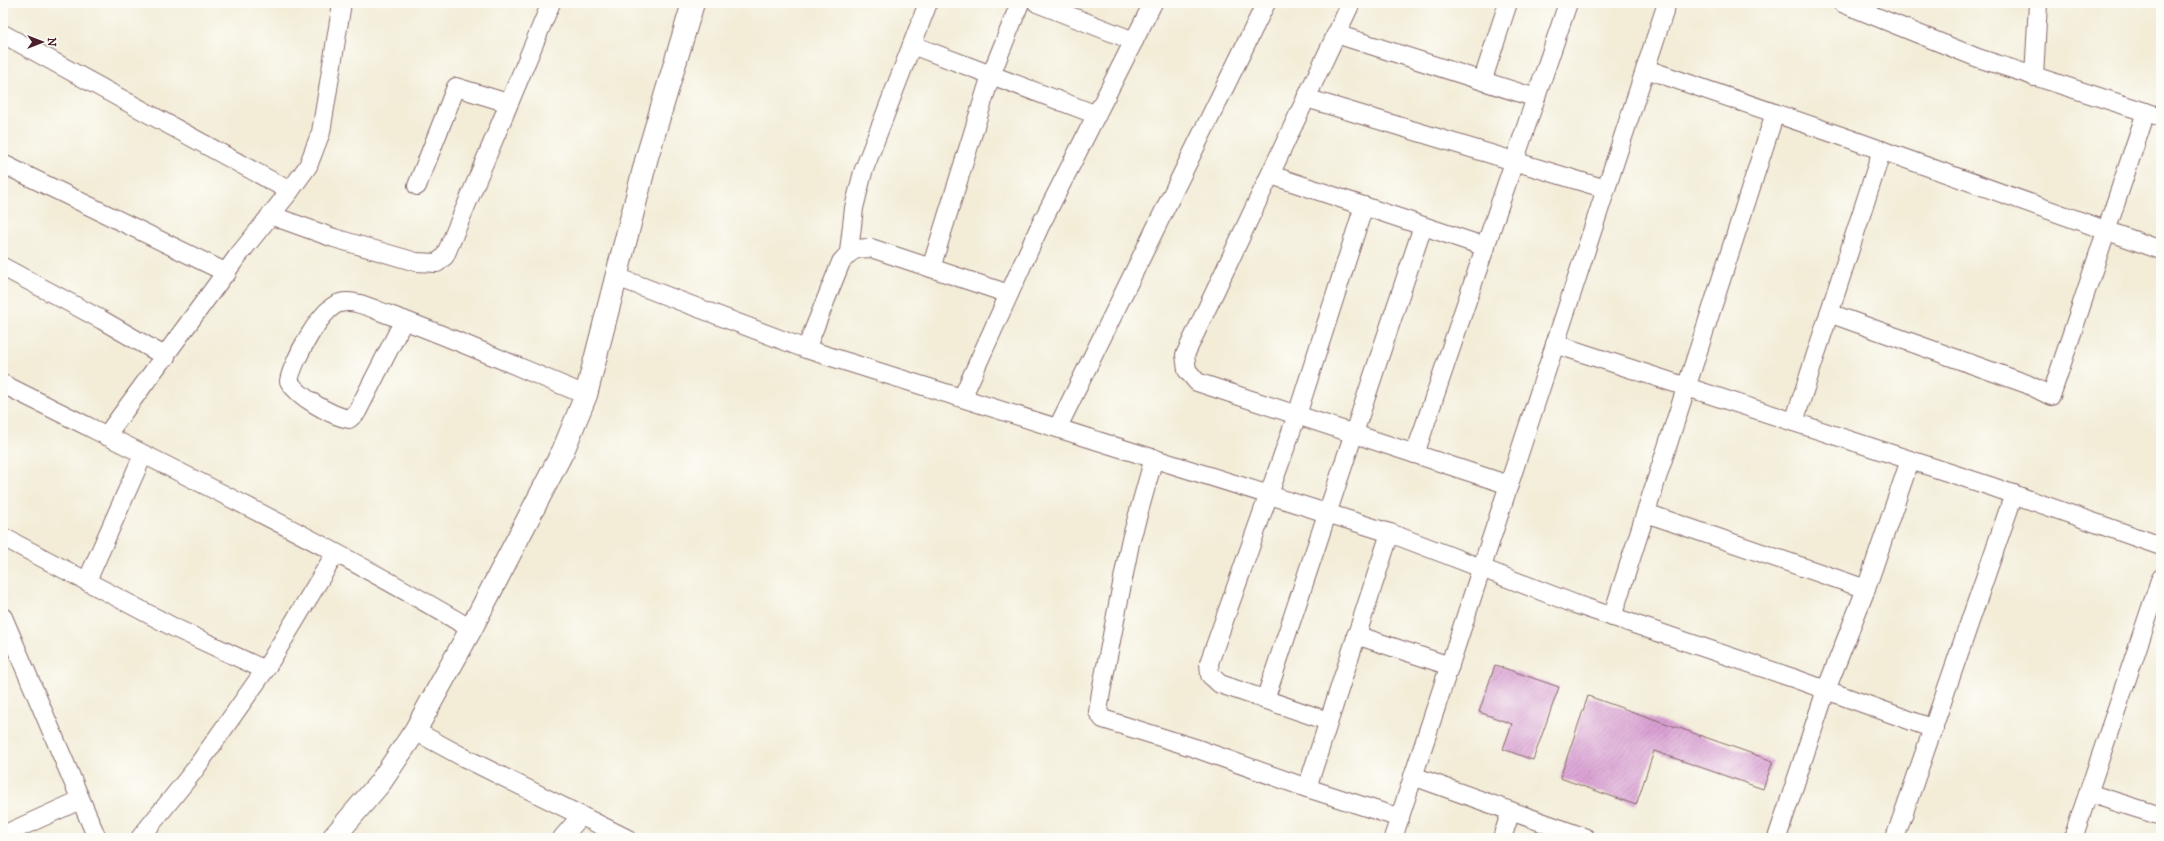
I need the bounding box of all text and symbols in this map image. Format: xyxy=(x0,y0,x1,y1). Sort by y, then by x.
north arrow xyxy=(22,22,62,62)
text: N xyxy=(44,37,58,47)

